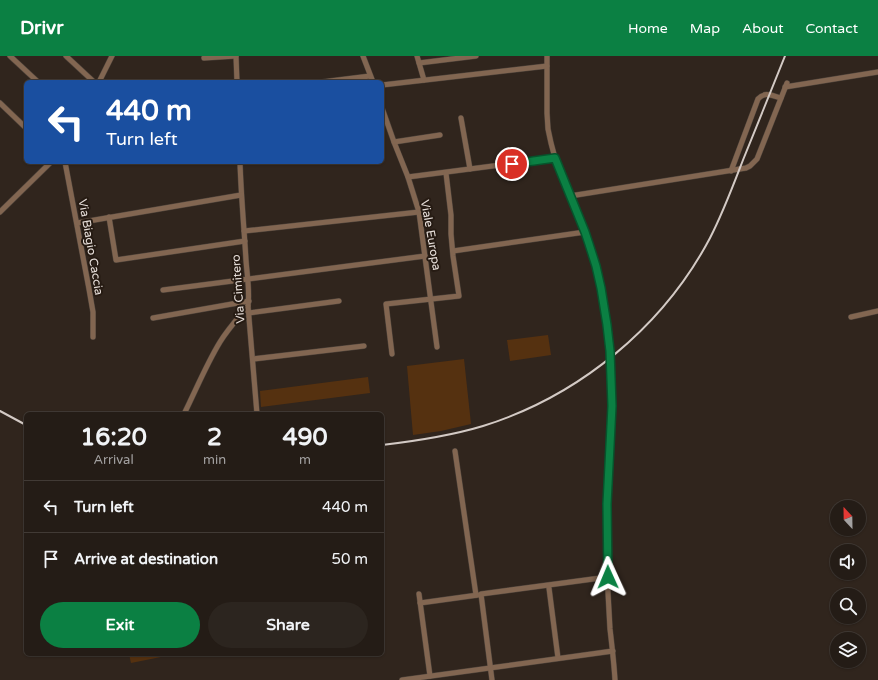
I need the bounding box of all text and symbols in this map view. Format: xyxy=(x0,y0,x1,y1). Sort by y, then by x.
text: Drivr xyxy=(20,17,63,39)
text: Home xyxy=(628,20,668,37)
text: Map xyxy=(690,20,720,37)
text: About xyxy=(742,20,784,37)
text: Contact xyxy=(806,20,858,37)
text: 440 m xyxy=(106,94,192,128)
icon: left xyxy=(40,96,92,148)
text: Turn left xyxy=(106,128,178,150)
pin xyxy=(495,147,529,181)
icon: arrive xyxy=(501,153,523,175)
street label: Via Biagio Caccia xyxy=(76,198,106,296)
street label: Viale Europa xyxy=(418,198,444,272)
street label: Via Cimitero xyxy=(229,254,247,324)
text: 16:20 xyxy=(80,423,147,452)
text: 2 xyxy=(207,423,222,452)
text: 490 xyxy=(282,423,328,452)
text: Arrival xyxy=(93,452,134,468)
text: min xyxy=(203,452,226,468)
text: m xyxy=(299,452,311,468)
icon: left xyxy=(40,496,62,518)
text: Turn left xyxy=(74,498,134,516)
text: 440 m xyxy=(322,498,368,516)
north arrow xyxy=(830,500,866,536)
map controls xyxy=(830,500,866,668)
button: sound xyxy=(830,544,866,580)
icon: arrive xyxy=(40,548,62,570)
text: Arrive at destination xyxy=(74,550,218,568)
text: 50 m xyxy=(331,550,368,568)
position arrow xyxy=(587,556,629,598)
button: search xyxy=(830,588,866,624)
button: Exit xyxy=(40,602,200,648)
button: Share xyxy=(208,602,368,648)
button: layers xyxy=(830,632,866,668)

